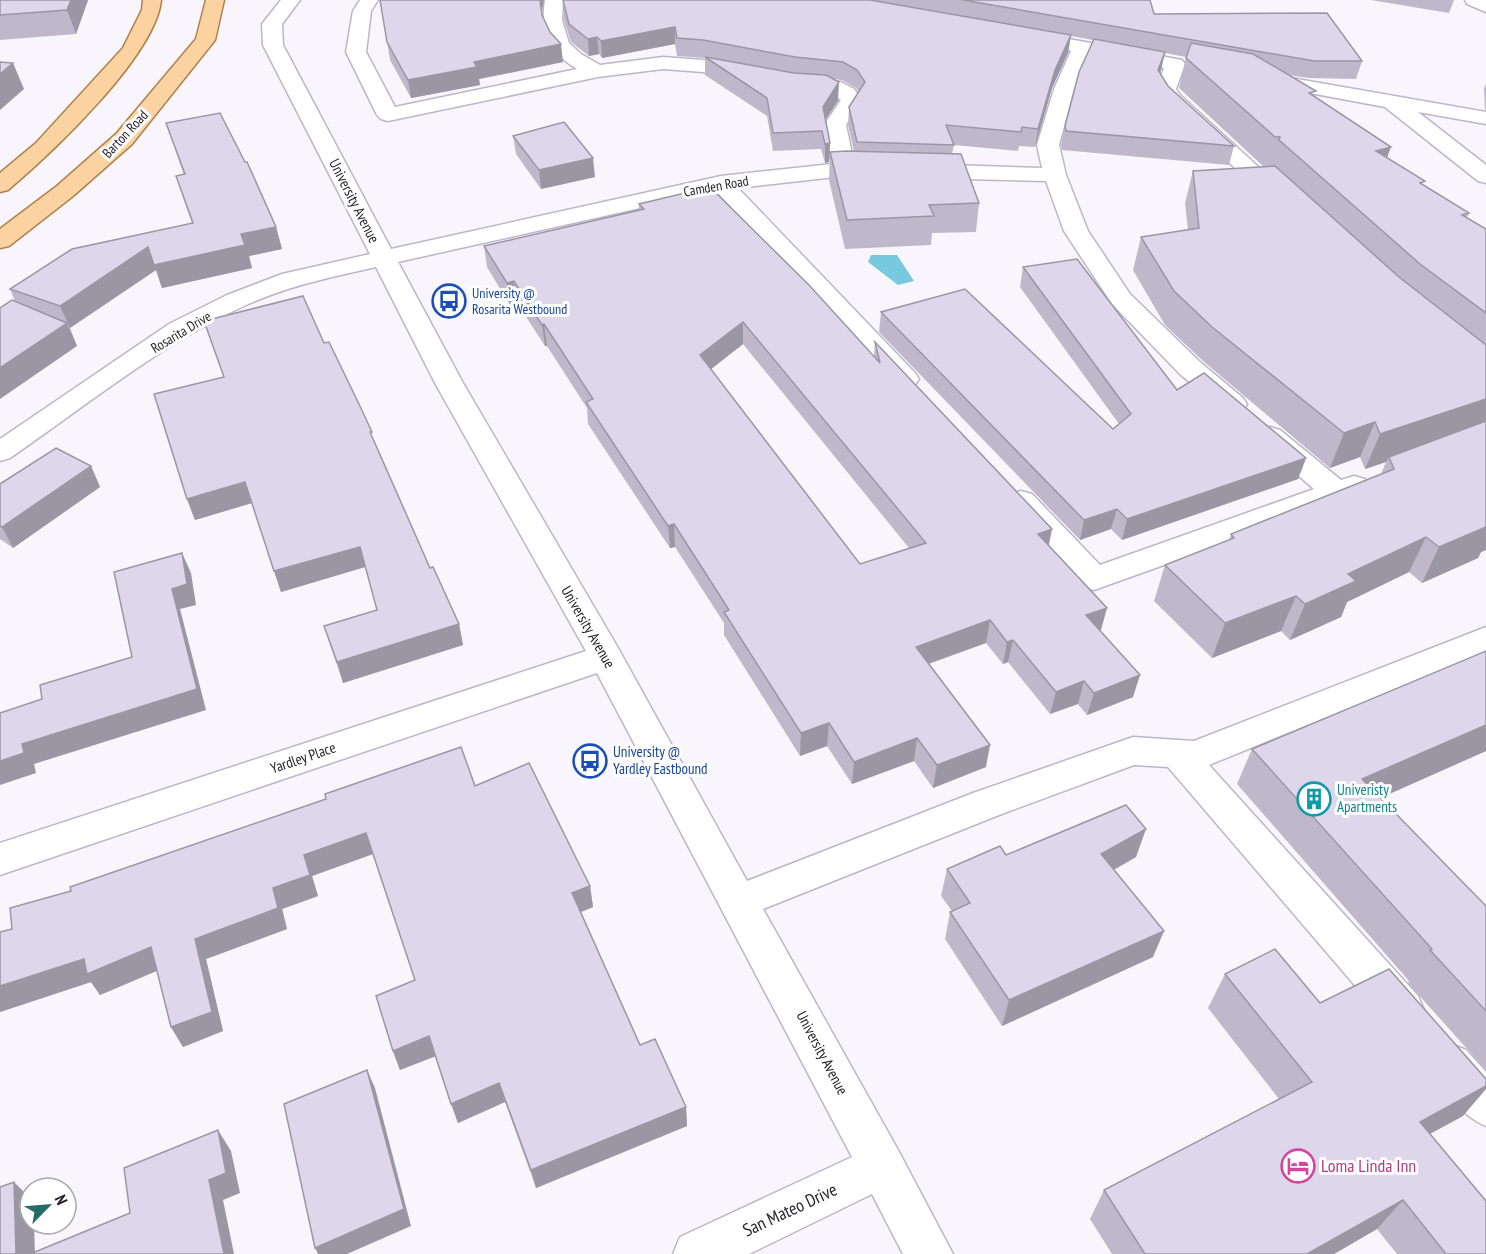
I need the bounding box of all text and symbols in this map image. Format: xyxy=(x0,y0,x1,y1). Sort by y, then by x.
street label: Barton Road xyxy=(98,106,152,162)
street label: University Avenue xyxy=(325,155,384,246)
street label: Camden Road xyxy=(682,171,750,201)
bus stop icon: University @ Rosarita Westbound xyxy=(431,283,467,319)
place label: University @ Rosarita Westbound xyxy=(472,284,567,318)
street label: Rosarita Drive xyxy=(148,307,215,357)
street label: University Avenue xyxy=(557,582,620,671)
street label: Yardley Place xyxy=(268,737,338,778)
place label: University @ Yardley Eastbound xyxy=(613,742,708,778)
bus stop icon: University @ Yardley Eastbound xyxy=(572,743,608,779)
place label: Univeristy Apartments xyxy=(1337,780,1397,816)
building icon: Univeristy Apartments xyxy=(1296,781,1332,817)
street label: University Avenue xyxy=(792,1008,852,1098)
hotel icon: Loma Linda Inn xyxy=(1280,1148,1316,1184)
place label: Loma Linda Inn xyxy=(1321,1154,1416,1177)
north arrow xyxy=(18,1176,78,1236)
street label: San Mateo Drive xyxy=(739,1178,841,1241)
text: N xyxy=(51,1192,72,1208)

